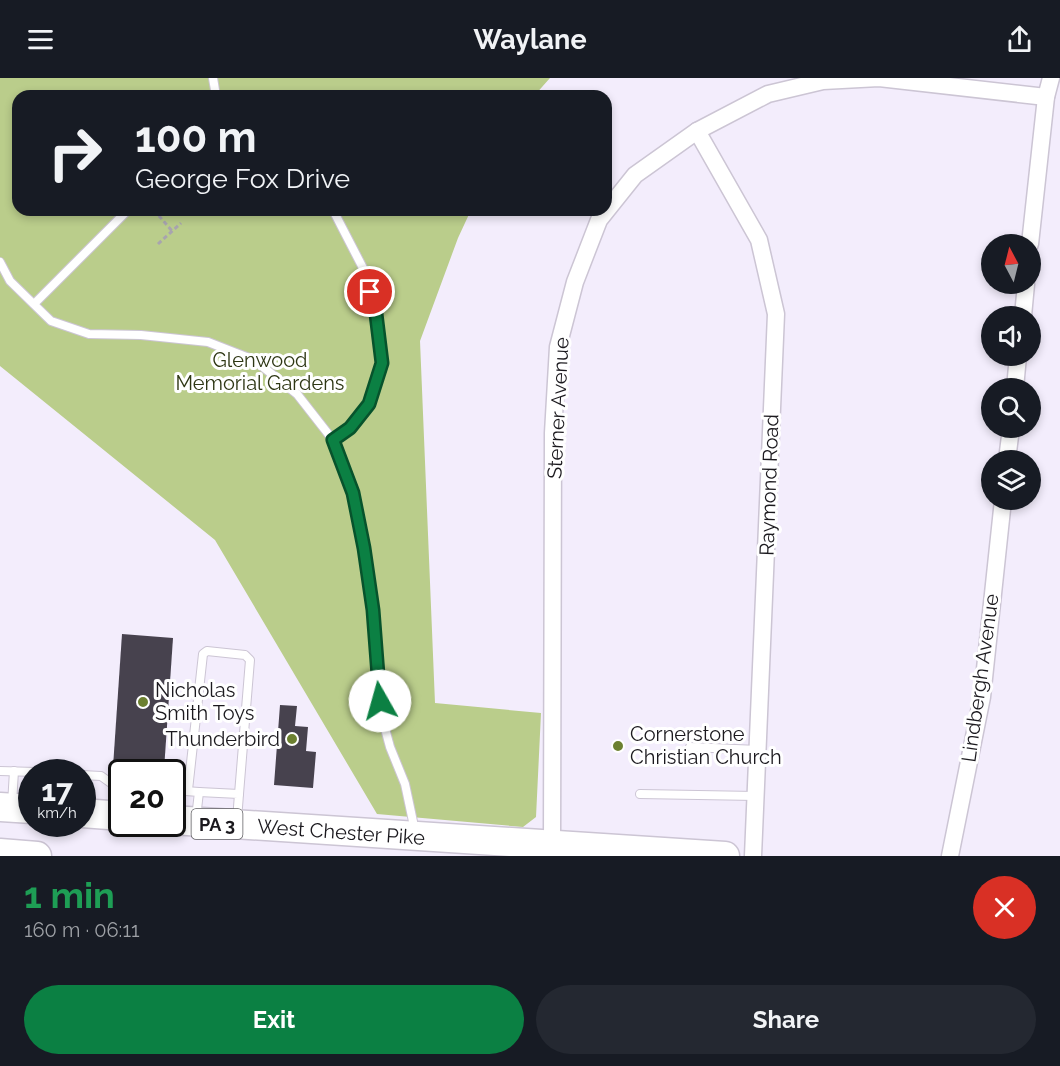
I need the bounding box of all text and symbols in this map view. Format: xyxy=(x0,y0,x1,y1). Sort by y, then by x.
icon: menu xyxy=(24,23,57,56)
icon: share xyxy=(1003,23,1036,56)
text: Waylane xyxy=(473,24,587,55)
text: 100 m xyxy=(135,113,257,162)
icon: right xyxy=(36,114,114,192)
text: George Fox Drive xyxy=(135,163,350,194)
north arrow xyxy=(981,234,1041,294)
map controls xyxy=(981,234,1041,510)
pin xyxy=(344,266,395,317)
icon: arrive xyxy=(353,275,386,308)
button: sound xyxy=(981,306,1041,366)
street label: Sterner Avenue xyxy=(542,336,574,479)
park label: Glenwood Memorial Gardens xyxy=(175,348,345,395)
button: search xyxy=(981,378,1041,438)
street label: Raymond Road xyxy=(755,414,783,556)
button: layers xyxy=(981,450,1041,510)
street label: Lindbergh Avenue xyxy=(956,592,1004,764)
position arrow xyxy=(348,669,412,733)
place label: Nicholas Smith Toys xyxy=(155,678,254,725)
marker: Nicholas Smith Toys xyxy=(136,695,150,709)
place label: Cornerstone Christian Church xyxy=(630,722,782,769)
place label: Thunderbird xyxy=(166,727,280,751)
marker: Thunderbird xyxy=(285,732,299,746)
marker: Cornerstone Christian Church xyxy=(611,739,625,753)
speed limit sign: 20 xyxy=(108,759,186,837)
text: 17 xyxy=(41,773,73,808)
text: km/h xyxy=(37,804,77,822)
road number: PA 3 xyxy=(192,809,242,839)
street label: West Chester Pike xyxy=(256,814,426,850)
text: 1 min xyxy=(24,874,115,916)
button: close xyxy=(973,876,1036,939)
text: 160 m · 06:11 xyxy=(24,918,140,942)
button: Exit xyxy=(24,985,524,1054)
button: Share xyxy=(536,985,1036,1054)

